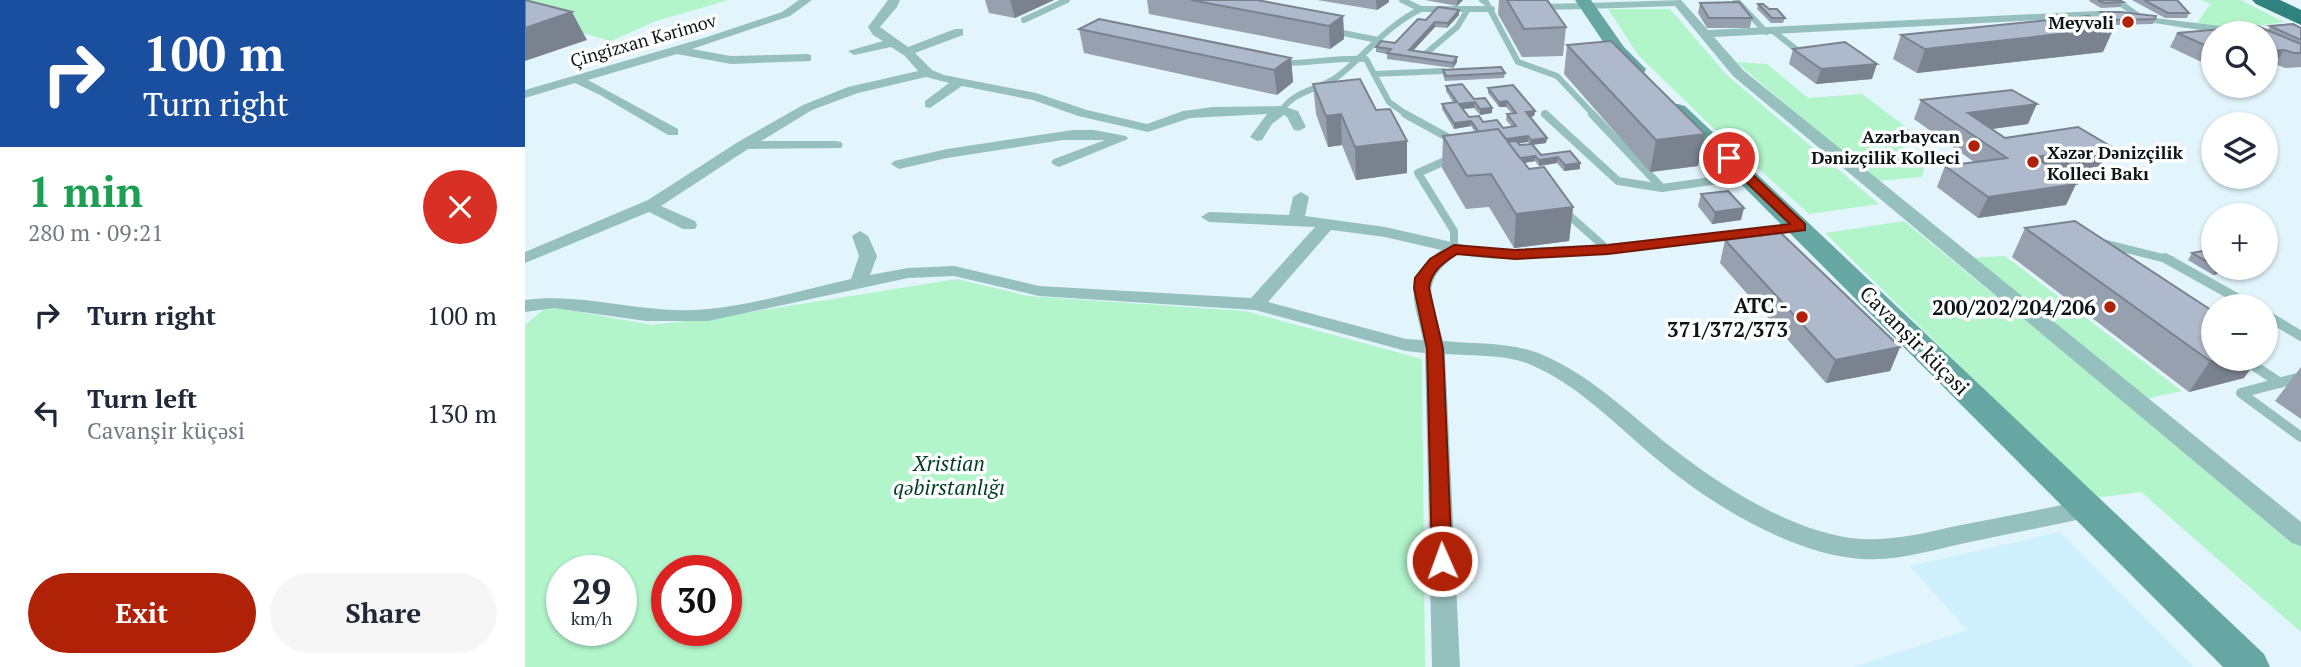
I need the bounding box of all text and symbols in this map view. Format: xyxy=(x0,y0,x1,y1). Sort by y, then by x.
street label: Çingizxan Kərimov xyxy=(567,7,720,72)
place label: Meyvəli xyxy=(2048,10,2114,34)
marker: Meyvəli xyxy=(2120,14,2136,30)
text: 100 m xyxy=(143,20,285,85)
map controls xyxy=(2201,21,2278,371)
button: search xyxy=(2201,21,2278,98)
icon: right xyxy=(28,28,119,119)
text: Turn right xyxy=(143,83,289,125)
button: layers xyxy=(2201,112,2278,189)
place label: Azərbaycan Dənizçilik Kolleci xyxy=(1811,124,1960,169)
pin xyxy=(1699,128,1759,188)
marker: Azərbaycan Dənizçilik Kolleci xyxy=(1966,138,1982,154)
icon: arrive xyxy=(1710,139,1748,177)
place label: Xəzər Dənizçilik Kolleci Bakı xyxy=(2047,140,2183,185)
marker: Xəzər Dənizçilik Kolleci Bakı xyxy=(2025,154,2041,170)
text: 1 min xyxy=(28,163,143,219)
button: close xyxy=(423,170,497,244)
button: + xyxy=(2201,203,2278,280)
text: 280 m · 09:21 xyxy=(28,217,163,248)
street label: Cavanşir küçəsi xyxy=(1854,279,1976,401)
place label: ATC - 371/372/373 xyxy=(1667,291,1788,343)
place label: 200/202/204/206 xyxy=(1932,293,2096,321)
button: − xyxy=(2201,294,2278,371)
icon: right xyxy=(28,296,66,334)
text: Turn right xyxy=(87,298,216,332)
text: 100 m xyxy=(427,298,497,332)
marker: 200/202/204/206 xyxy=(2102,299,2118,315)
marker: ATC - 371/372/373 xyxy=(1794,309,1810,325)
text: Turn left xyxy=(87,381,197,415)
icon: left xyxy=(28,394,66,432)
text: 130 m xyxy=(427,396,497,430)
text: Cavanşir küçəsi xyxy=(87,415,245,446)
park label: Xristian qəbirstanlığı xyxy=(893,449,1005,501)
position arrow xyxy=(1405,524,1479,598)
speed limit sign: 30 xyxy=(651,555,742,646)
text: 29 xyxy=(572,568,611,614)
button: Exit xyxy=(28,573,256,653)
button: Share xyxy=(270,573,497,653)
text: km/h xyxy=(571,606,612,630)

